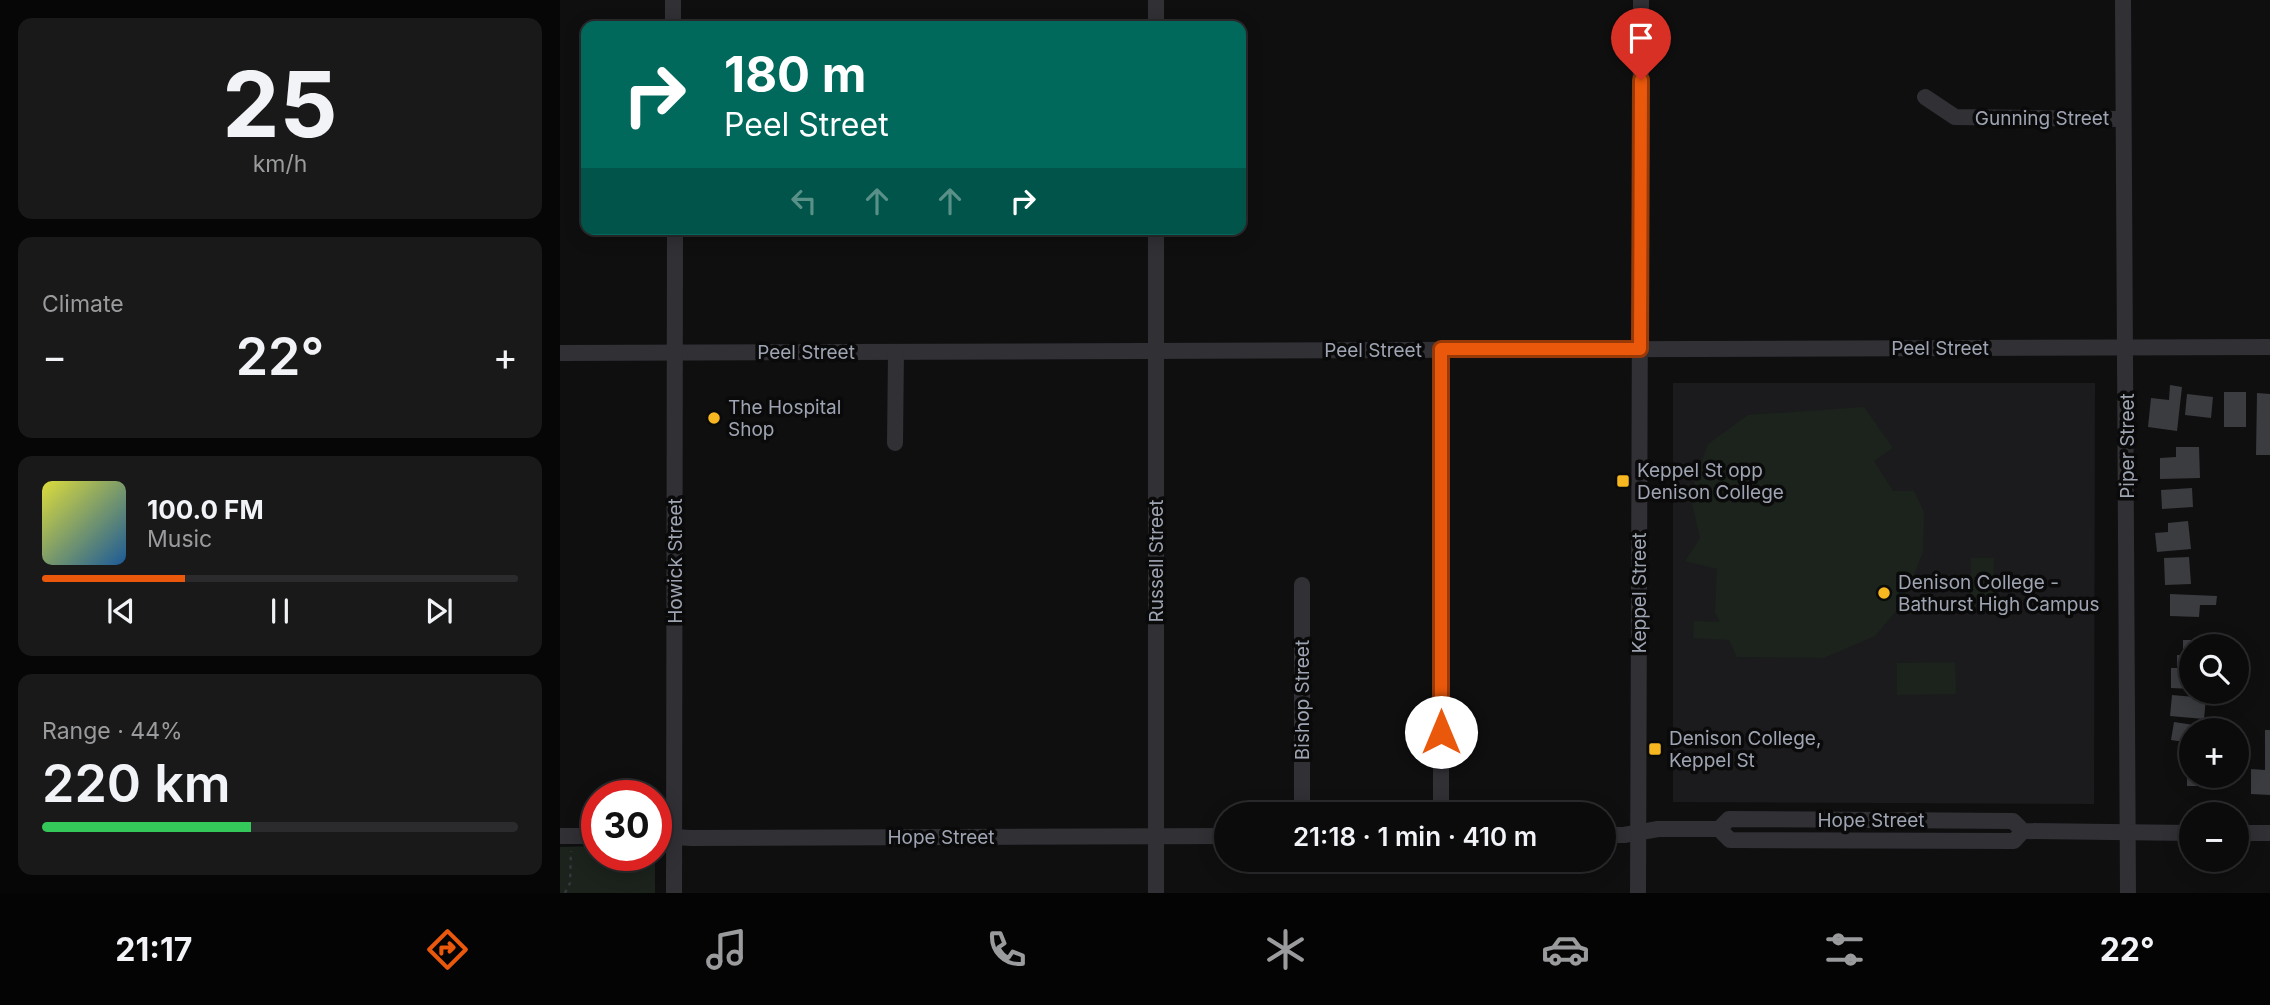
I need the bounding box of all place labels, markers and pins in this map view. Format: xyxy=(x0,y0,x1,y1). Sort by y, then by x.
pin xyxy=(1611,8,1671,80)
place label: The Hospital Shop xyxy=(728,396,841,441)
marker: The Hospital Shop xyxy=(706,410,722,426)
place label: Keppel St opp Denison College xyxy=(1637,459,1784,504)
marker: Keppel St opp Denison College xyxy=(1615,473,1631,489)
place label: Denison College - Bathurst High Campus xyxy=(1898,571,2100,616)
marker: Denison College - Bathurst High Campus xyxy=(1876,585,1892,601)
place label: Denison College, Keppel St xyxy=(1669,727,1821,772)
marker: Denison College, Keppel St xyxy=(1647,741,1663,757)

